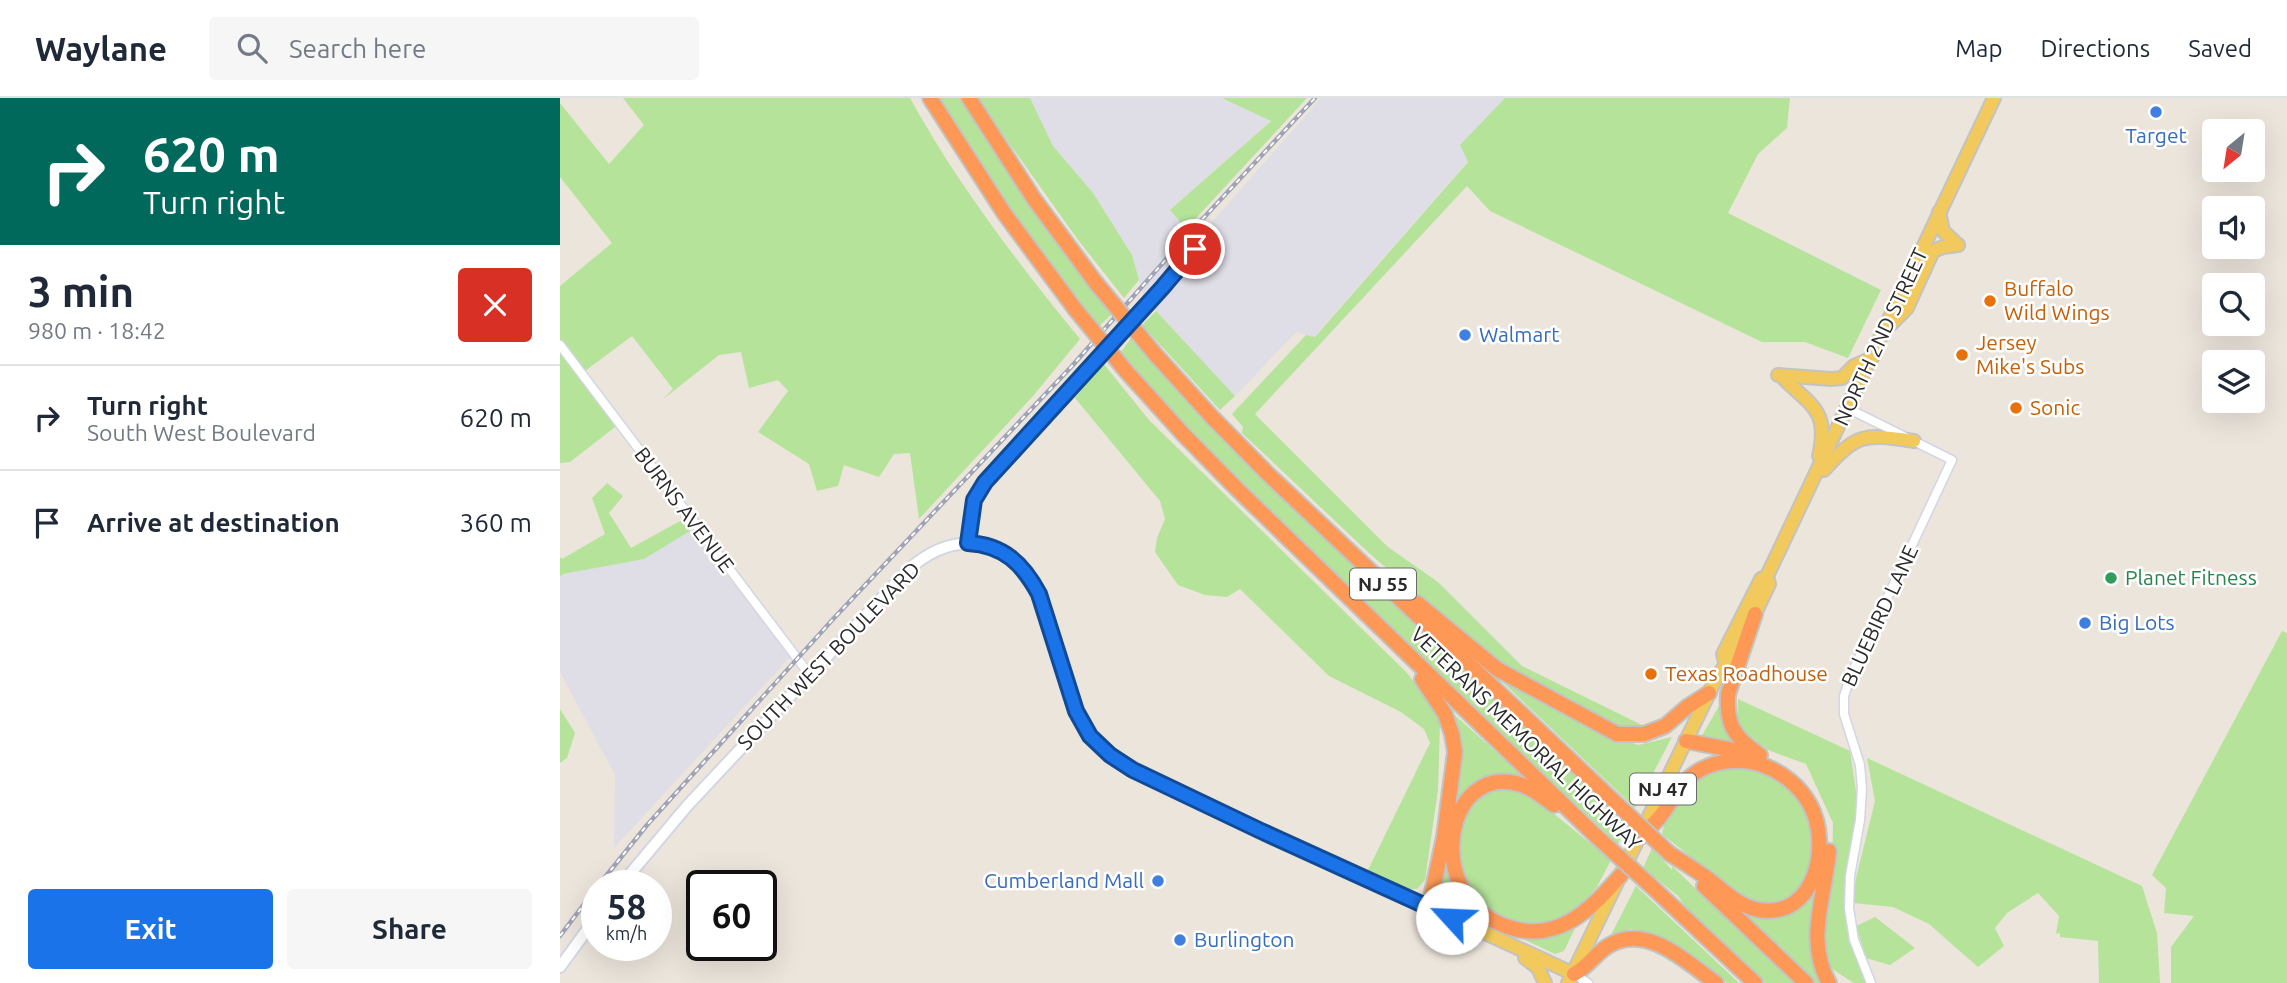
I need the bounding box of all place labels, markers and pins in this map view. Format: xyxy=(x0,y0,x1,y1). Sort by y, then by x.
marker: Target xyxy=(2148,104,2164,120)
place label: Target xyxy=(2125,123,2187,147)
pin xyxy=(1165,219,1225,279)
place label: Buffalo Wild Wings xyxy=(2004,276,2110,324)
marker: Buffalo Wild Wings xyxy=(1982,293,1998,309)
place label: Walmart xyxy=(1479,322,1559,346)
marker: Walmart xyxy=(1457,327,1473,343)
place label: Jersey Mike's Subs xyxy=(1976,330,2084,378)
marker: Jersey Mike's Subs xyxy=(1954,347,1970,363)
place label: Sonic xyxy=(2030,395,2080,419)
marker: Sonic xyxy=(2008,400,2024,416)
place label: Planet Fitness xyxy=(2125,565,2257,589)
marker: Planet Fitness xyxy=(2103,570,2119,586)
place label: Big Lots xyxy=(2099,610,2175,634)
marker: Big Lots xyxy=(2077,615,2093,631)
place label: Texas Roadhouse xyxy=(1665,661,1828,685)
marker: Texas Roadhouse xyxy=(1643,666,1659,682)
place label: Cumberland Mall xyxy=(984,868,1144,892)
marker: Cumberland Mall xyxy=(1150,873,1166,889)
place label: Burlington xyxy=(1194,927,1294,951)
marker: Burlington xyxy=(1172,932,1188,948)

